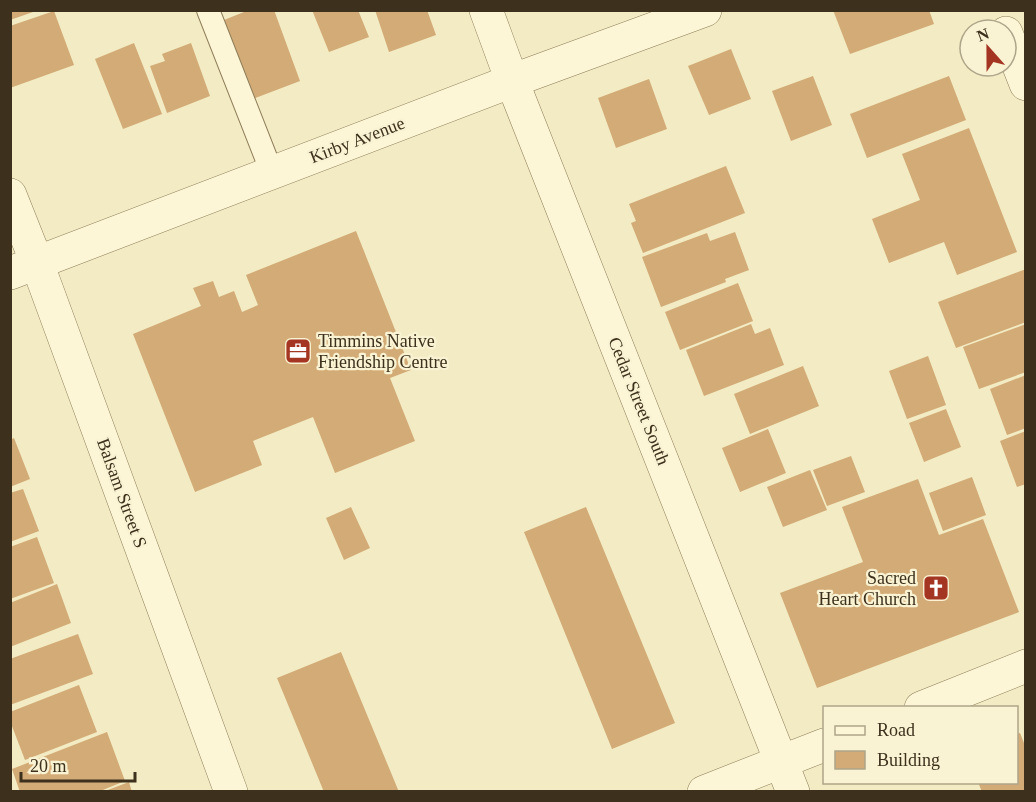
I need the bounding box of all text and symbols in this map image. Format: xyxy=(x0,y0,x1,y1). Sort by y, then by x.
north arrow xyxy=(958,18,1018,78)
text: N xyxy=(974,24,992,44)
street label: Kirby Avenue xyxy=(307,113,407,167)
place label: Timmins Native Friendship Centre xyxy=(318,331,447,372)
street label: Cedar Street South xyxy=(604,334,674,468)
office icon: Timmins Native Friendship Centre xyxy=(283,336,313,366)
street label: Balsam Street S xyxy=(93,436,151,550)
place label: Sacred Heart Church xyxy=(819,568,916,609)
church icon: Sacred Heart Church xyxy=(921,573,951,603)
legend xyxy=(823,706,1018,784)
text: Road xyxy=(877,720,915,740)
scale bar xyxy=(21,745,135,783)
text: Building xyxy=(877,750,940,770)
text: 20 m xyxy=(30,756,67,776)

